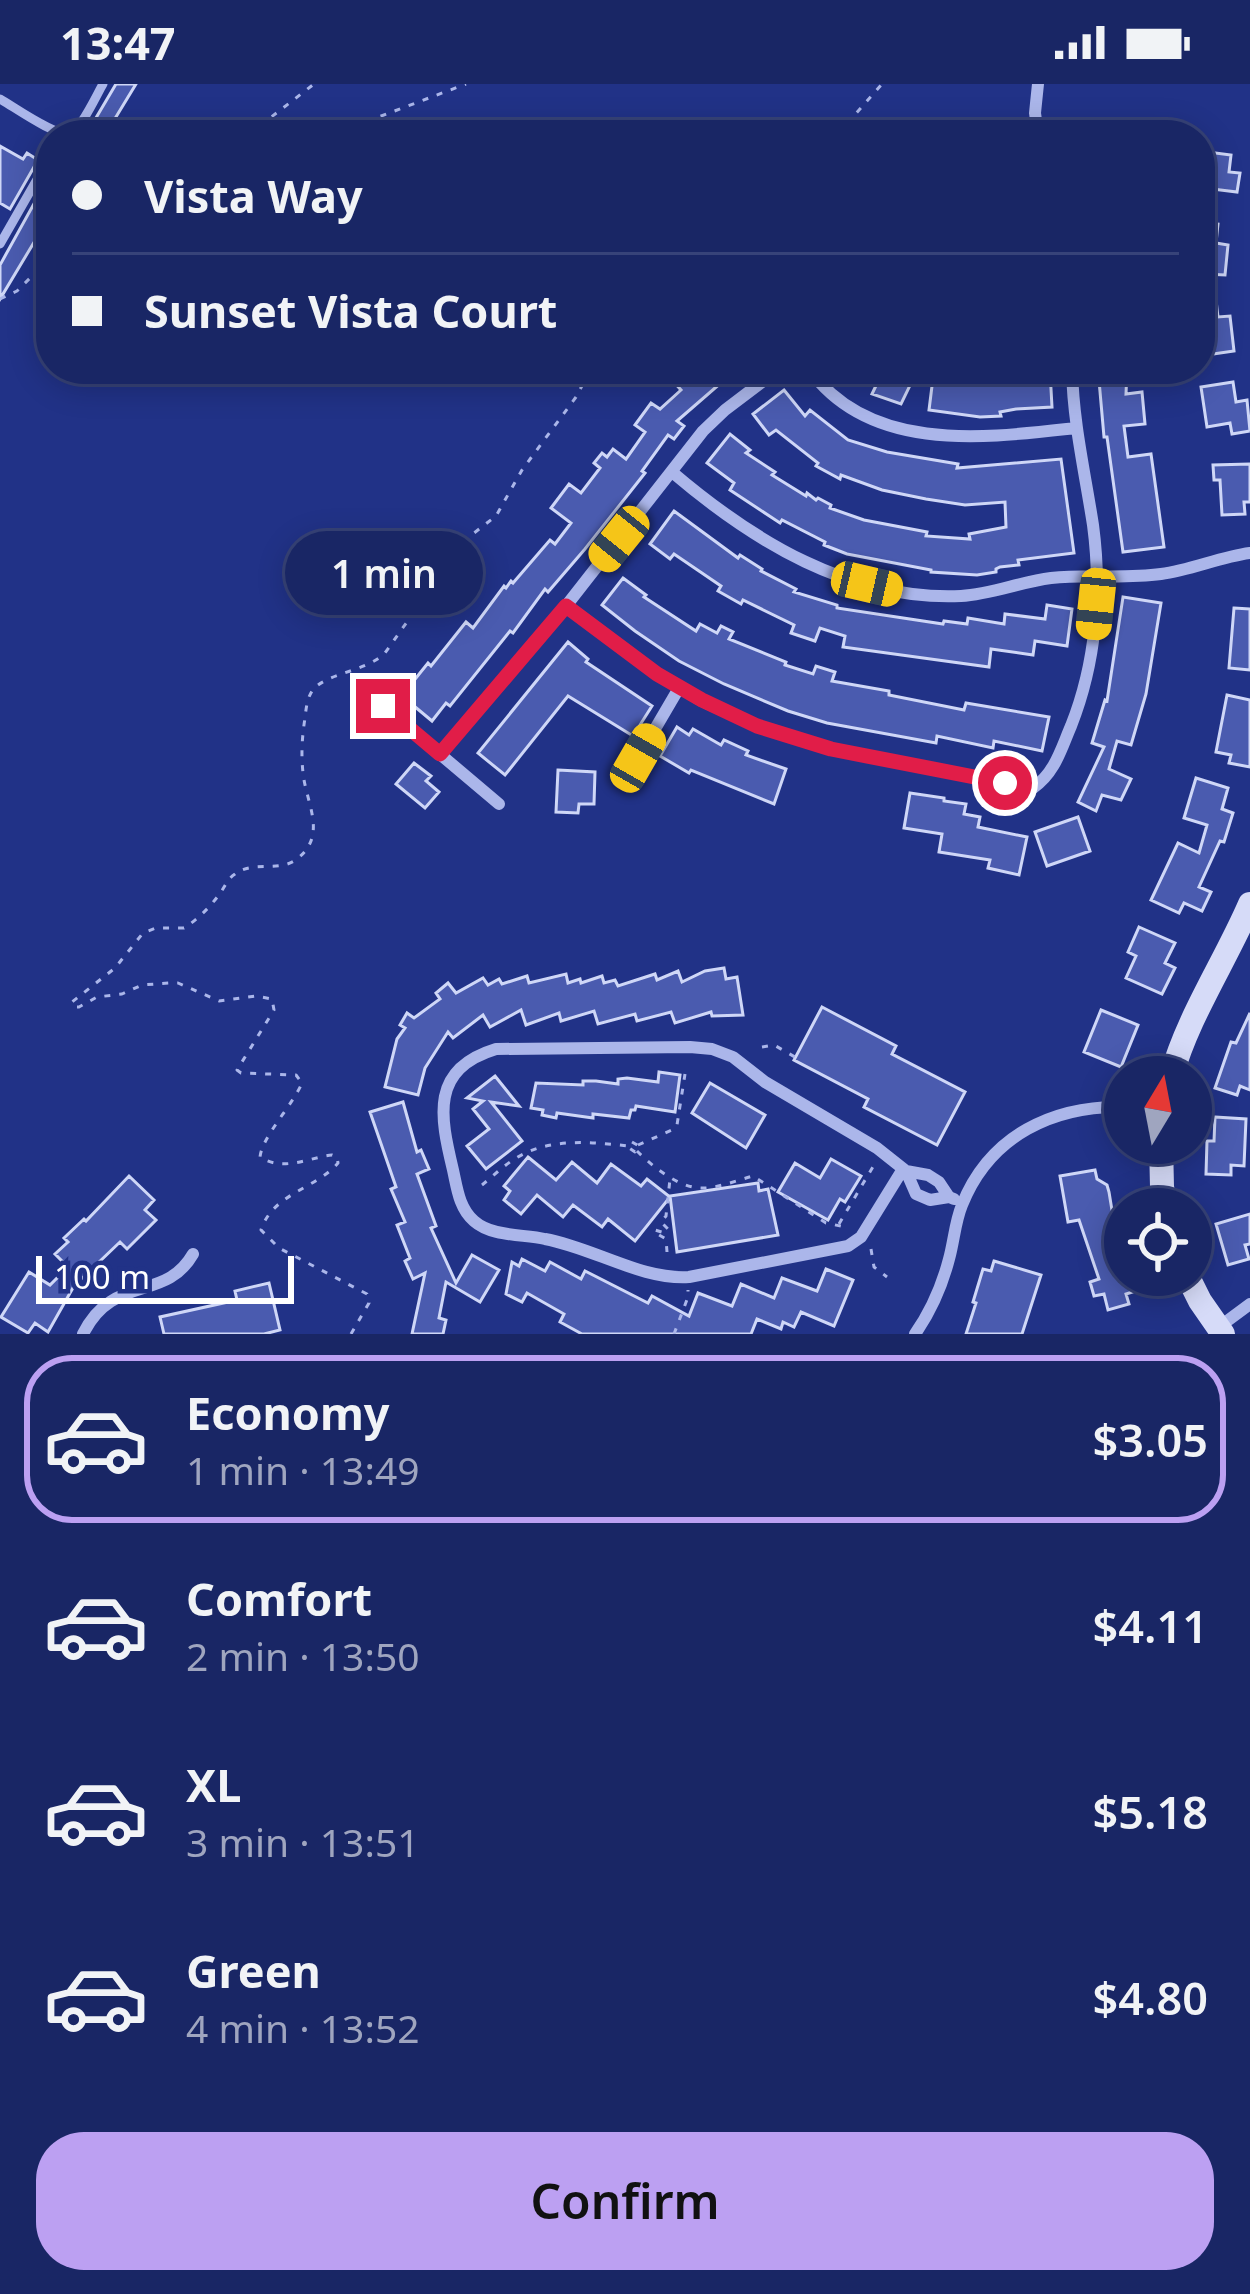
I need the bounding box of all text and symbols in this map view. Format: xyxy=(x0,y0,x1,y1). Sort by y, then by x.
text: 13:47 xyxy=(60,12,176,73)
text: Vista Way xyxy=(144,165,363,226)
text: Sunset Vista Court xyxy=(144,280,557,341)
car xyxy=(582,500,656,578)
callout: 1 min xyxy=(284,532,482,616)
text: 1 min xyxy=(331,546,437,599)
car xyxy=(828,558,906,610)
car xyxy=(1074,566,1118,642)
route end xyxy=(356,679,410,733)
car xyxy=(604,718,672,798)
route start xyxy=(978,756,1032,810)
north arrow xyxy=(1104,1056,1212,1164)
map controls xyxy=(1104,1056,1212,1296)
button: locate xyxy=(1104,1188,1212,1296)
scale bar xyxy=(36,1250,294,1303)
text: 100 m xyxy=(54,1254,150,1299)
text: Economy xyxy=(186,1382,390,1443)
icon: car xyxy=(42,1385,150,1493)
text: $3.05 xyxy=(1093,1409,1208,1470)
text: 1 min · 13:49 xyxy=(186,1443,420,1496)
text: Comfort xyxy=(186,1568,372,1629)
icon: car xyxy=(42,1571,150,1679)
text: $4.11 xyxy=(1093,1595,1208,1656)
text: 2 min · 13:50 xyxy=(186,1629,420,1682)
text: XL xyxy=(186,1754,241,1815)
icon: car xyxy=(42,1757,150,1865)
text: $5.18 xyxy=(1093,1781,1208,1842)
text: 3 min · 13:51 xyxy=(186,1815,420,1868)
text: Green xyxy=(186,1940,321,2001)
icon: car xyxy=(42,1943,150,2051)
text: $4.80 xyxy=(1093,1967,1208,2028)
text: 4 min · 13:52 xyxy=(186,2001,420,2054)
button: Confirm xyxy=(36,2132,1214,2270)

